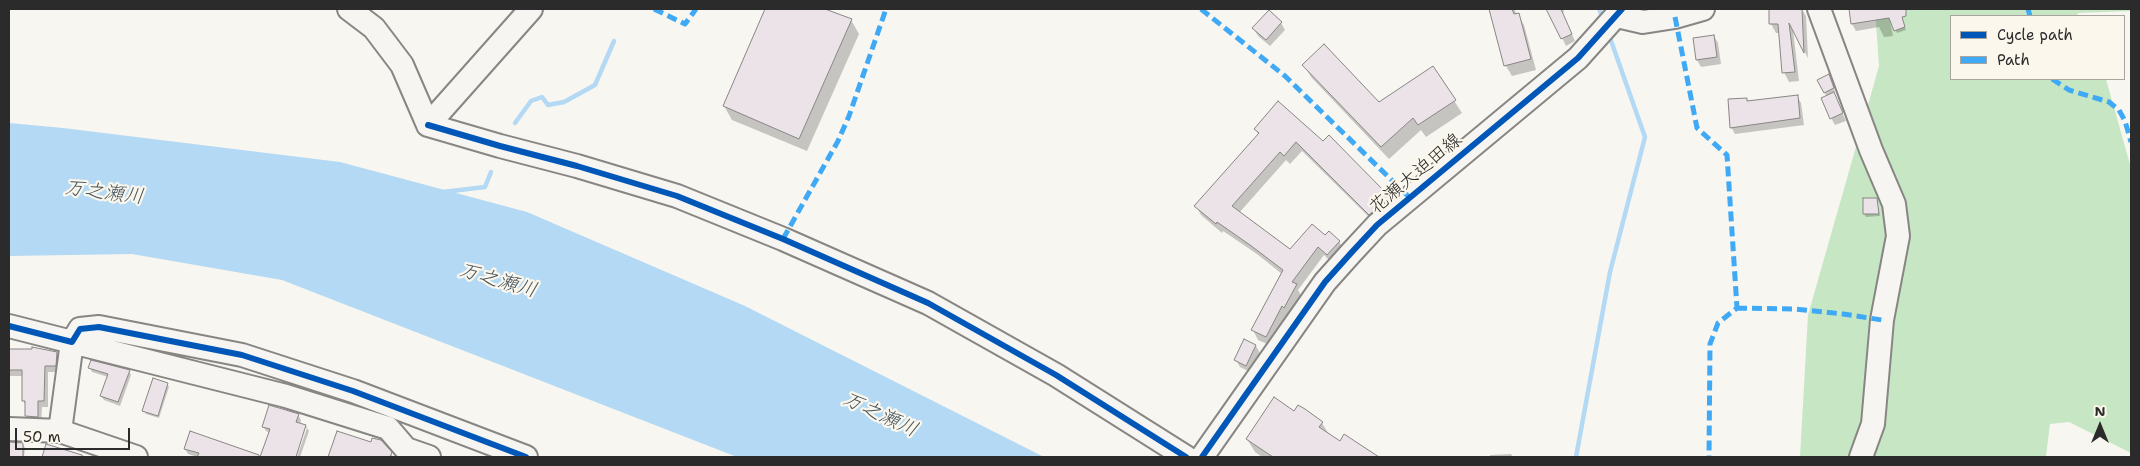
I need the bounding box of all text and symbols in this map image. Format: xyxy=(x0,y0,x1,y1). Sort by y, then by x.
legend xyxy=(1950,15,2125,80)
text: Cycle path xyxy=(1997,25,2073,45)
text: Path xyxy=(1997,50,2030,70)
street label: 花瀬大迫田線 xyxy=(1365,129,1467,219)
water label: 万之瀬川 xyxy=(63,176,145,210)
water label: 万之瀬川 xyxy=(456,258,540,304)
water label: 万之瀬川 xyxy=(839,387,921,443)
north arrow xyxy=(2075,401,2125,451)
text: N xyxy=(2094,402,2106,420)
scale bar xyxy=(18,418,132,450)
text: 50 m xyxy=(23,427,61,447)

